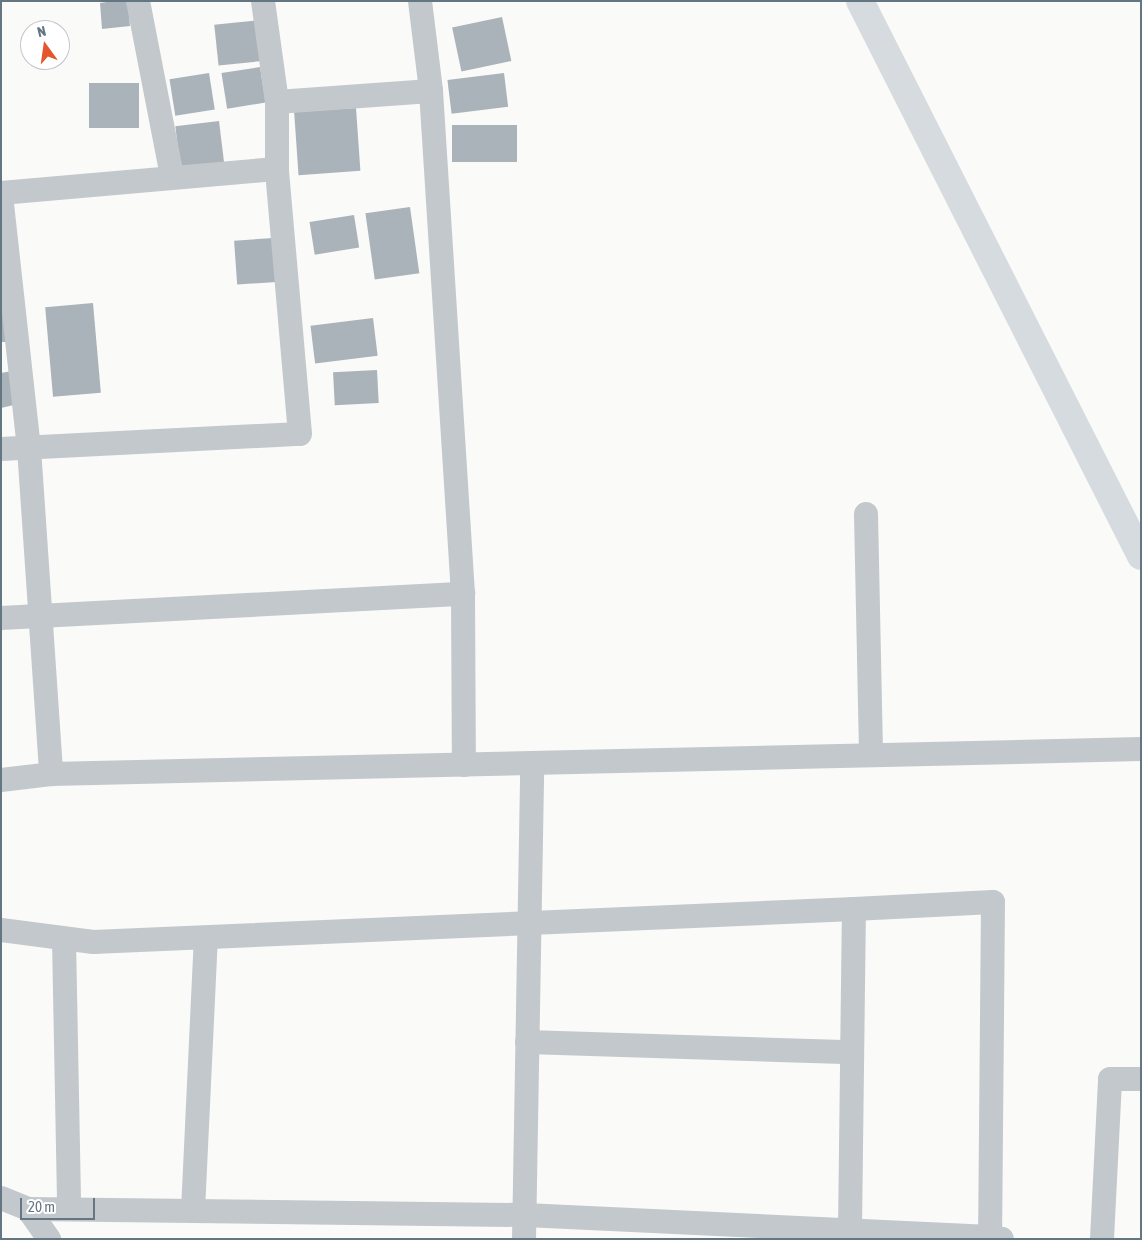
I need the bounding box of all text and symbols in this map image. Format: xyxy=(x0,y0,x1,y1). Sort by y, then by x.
north arrow xyxy=(20,20,70,70)
text: N xyxy=(36,23,48,40)
scale bar xyxy=(22,1188,98,1220)
text: 20 m xyxy=(28,1198,55,1215)

